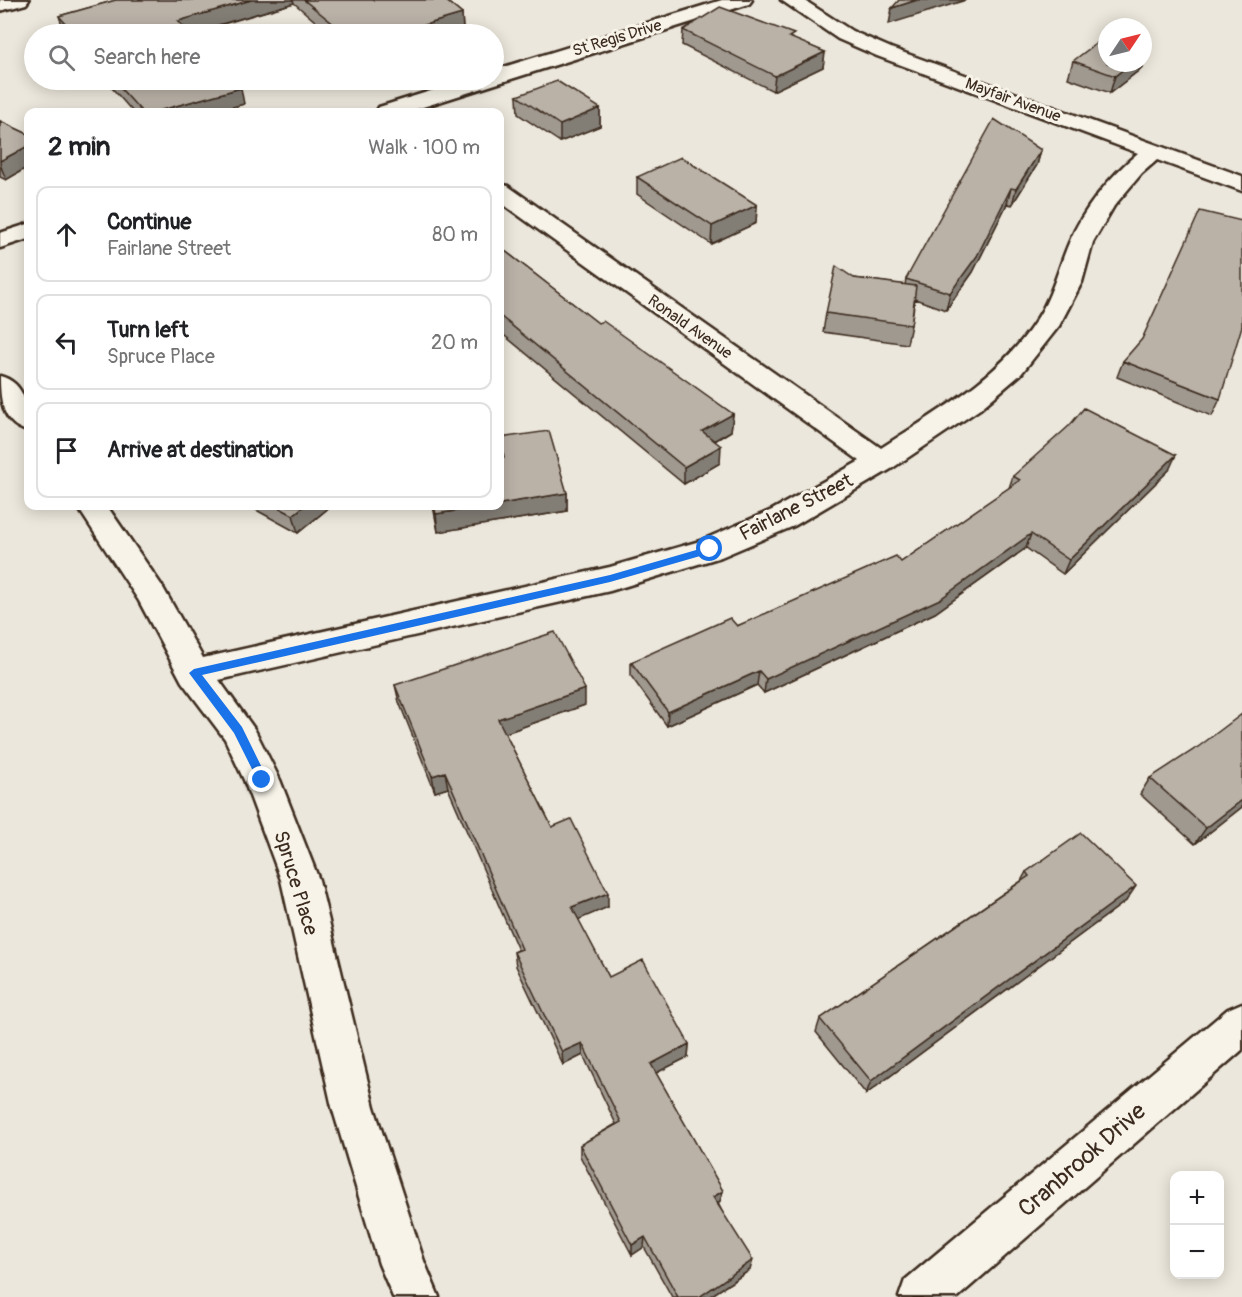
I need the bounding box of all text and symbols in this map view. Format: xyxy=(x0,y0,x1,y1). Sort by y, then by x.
street label: St Regis Drive xyxy=(570,15,664,61)
north arrow xyxy=(1098,18,1152,72)
search box xyxy=(24,24,504,90)
icon: search xyxy=(45,41,78,74)
text: Search here xyxy=(93,43,200,71)
street label: Mayfair Avenue xyxy=(962,73,1064,127)
text: 2 min xyxy=(48,131,110,163)
text: Walk · 100 m xyxy=(368,135,480,160)
text: Continue xyxy=(107,208,191,236)
icon: ahead xyxy=(50,218,83,251)
text: 80 m xyxy=(432,222,478,247)
text: Fairlane Street xyxy=(107,236,231,261)
street label: Ronald Avenue xyxy=(644,291,736,364)
text: Turn left xyxy=(107,316,189,344)
icon: left xyxy=(50,326,83,359)
text: 20 m xyxy=(431,330,478,355)
text: Spruce Place xyxy=(107,344,215,369)
icon: arrive xyxy=(50,434,83,467)
text: Arrive at destination xyxy=(107,436,293,464)
street label: Fairlane Street xyxy=(735,467,858,546)
route start xyxy=(696,535,722,561)
route end xyxy=(248,766,274,792)
street label: Spruce Place xyxy=(268,828,324,938)
street label: Cranbrook Drive xyxy=(1012,1097,1152,1223)
map controls xyxy=(1170,1171,1224,1279)
button: + xyxy=(1170,1171,1224,1225)
button: − xyxy=(1170,1225,1224,1279)

